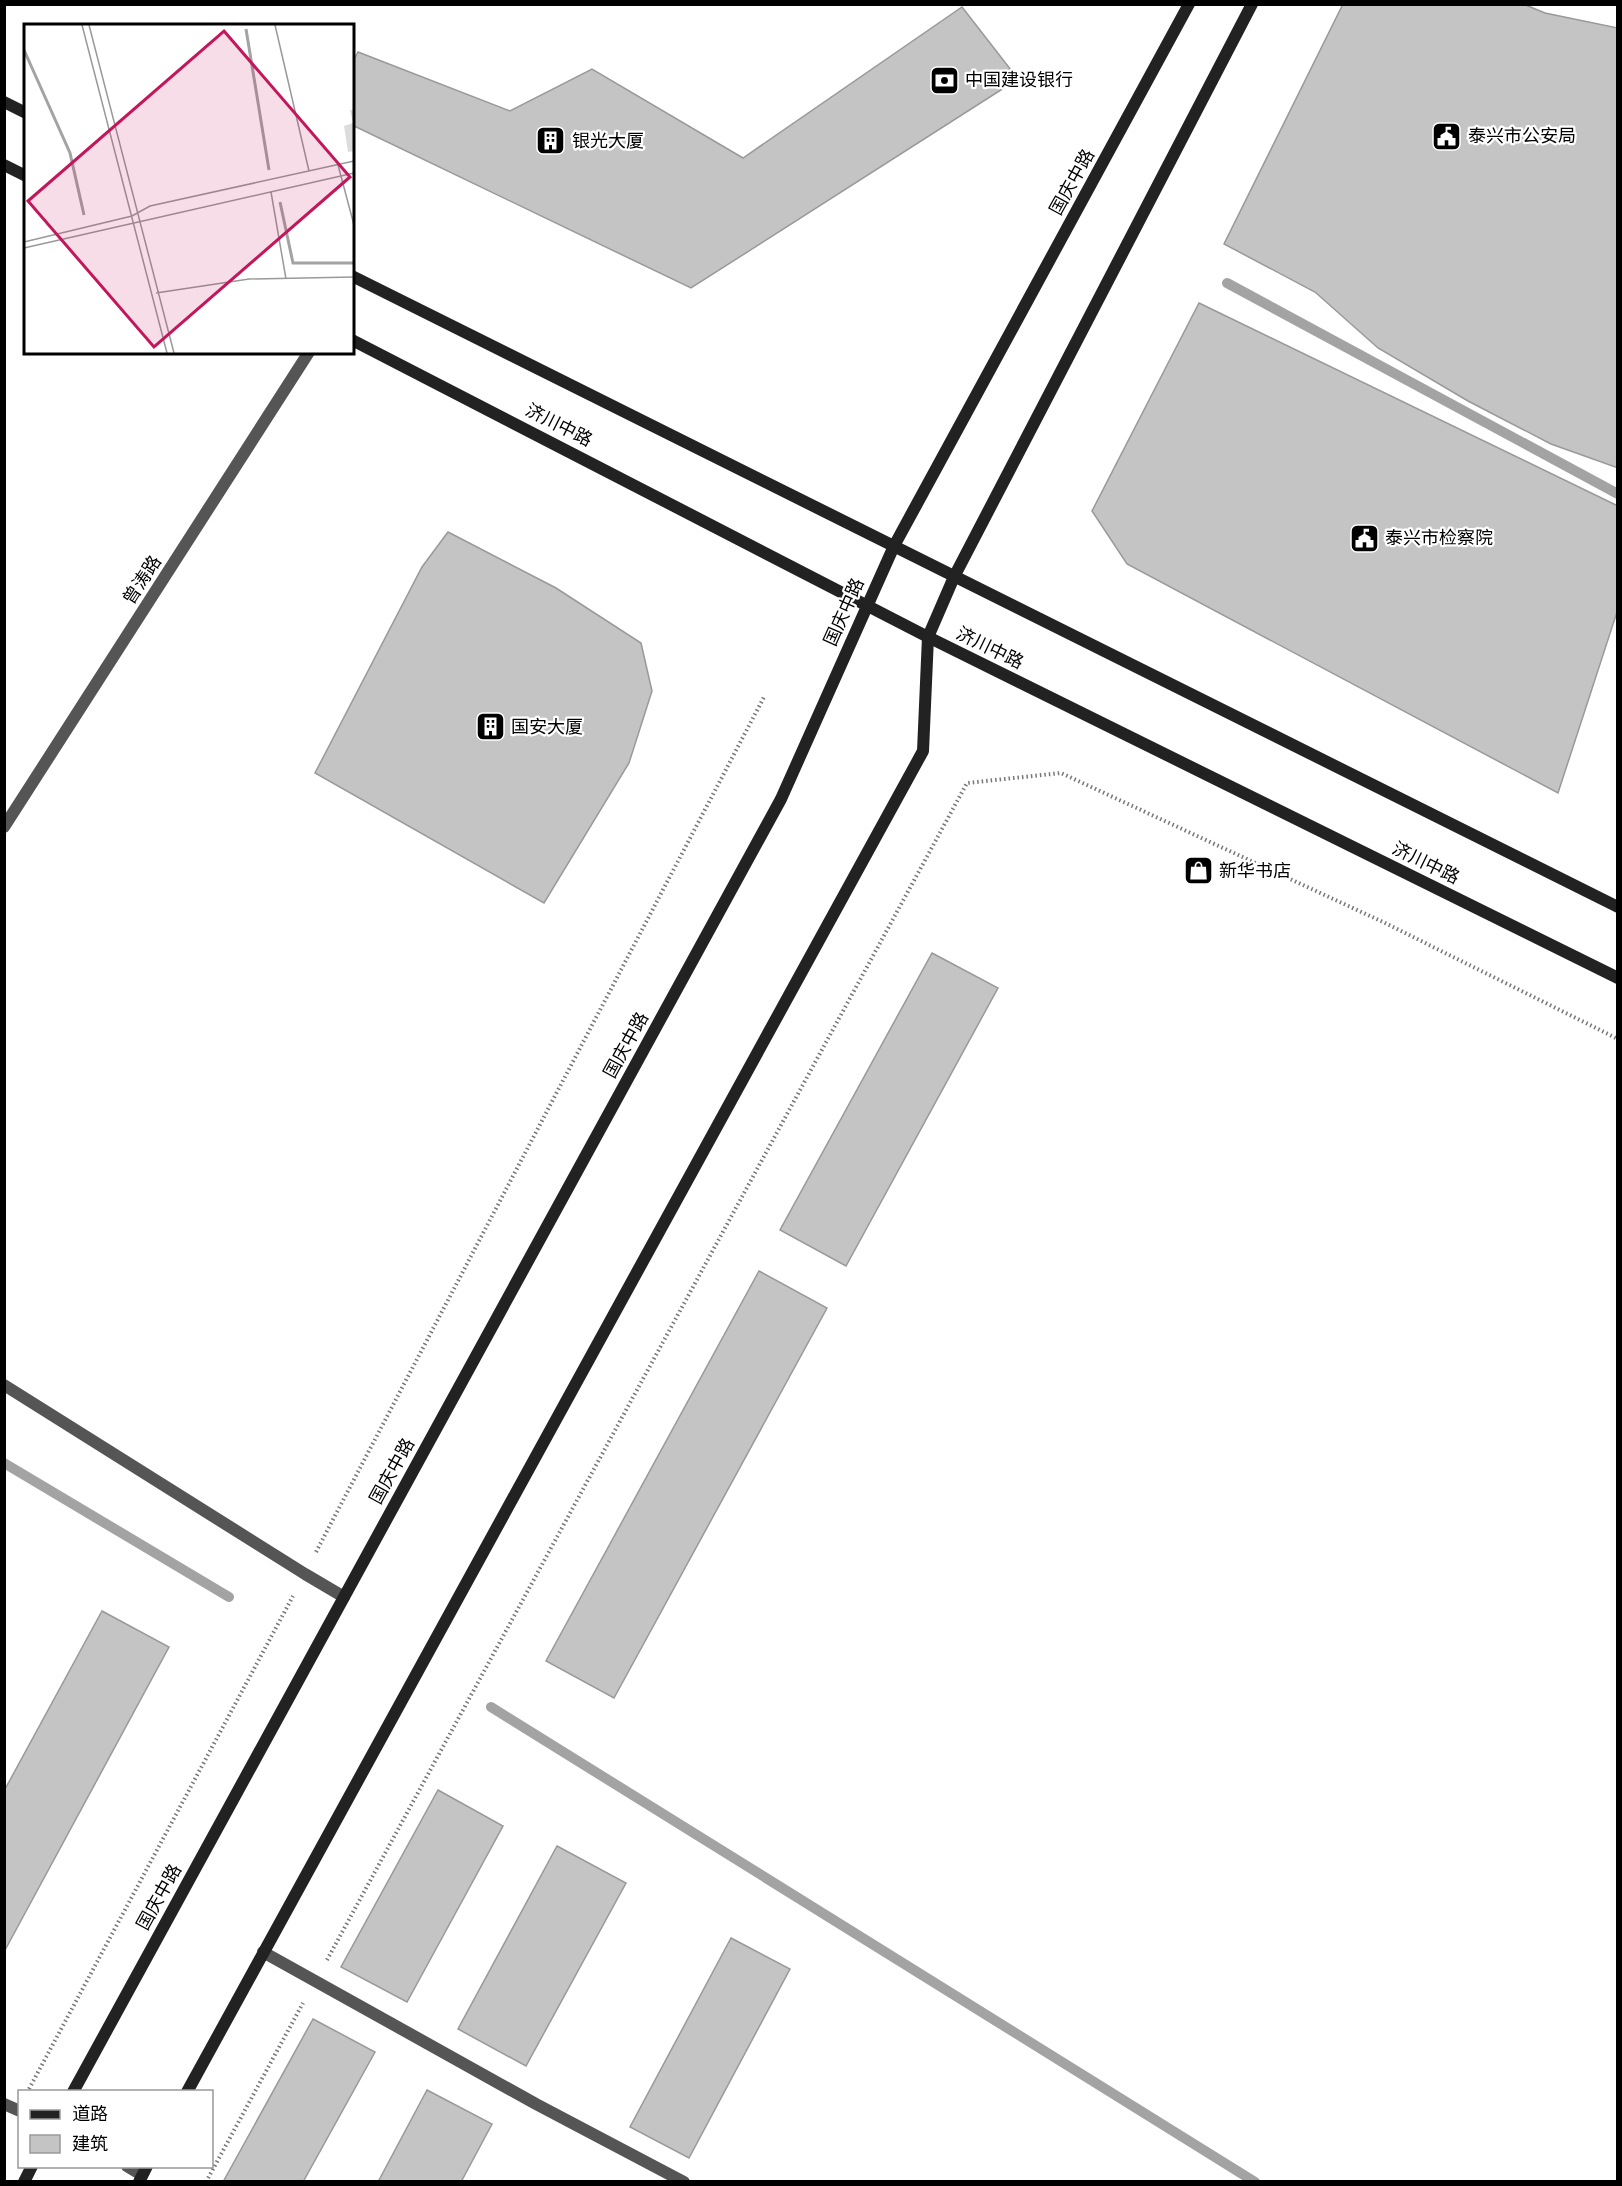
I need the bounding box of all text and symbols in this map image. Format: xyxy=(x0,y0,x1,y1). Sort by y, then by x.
inset map xyxy=(24,24,354,354)
bank icon: 中国建设银行 xyxy=(928,64,960,96)
place label: 中国建设银行 xyxy=(965,69,1073,91)
public building icon: 泰兴市公安局 xyxy=(1431,120,1463,152)
building icon: 银光大厦 xyxy=(535,125,567,157)
place label: 泰兴市公安局 xyxy=(1468,125,1576,147)
place label: 银光大厦 xyxy=(572,130,644,152)
street label: 国庆中路 xyxy=(1045,145,1099,219)
street label: 济川中路 xyxy=(522,399,596,451)
public building icon: 泰兴市检察院 xyxy=(1348,522,1380,554)
place label: 泰兴市检察院 xyxy=(1385,527,1493,549)
street label: 曾涛路 xyxy=(118,551,166,609)
street label: 国庆中路 xyxy=(819,575,869,649)
street label: 济川中路 xyxy=(953,622,1027,674)
building icon: 国安大厦 xyxy=(474,711,506,743)
place label: 国安大厦 xyxy=(511,716,583,738)
street label: 济川中路 xyxy=(1389,837,1463,889)
shop icon: 新华书店 xyxy=(1182,855,1214,887)
place label: 新华书店 xyxy=(1219,860,1291,882)
street label: 国庆中路 xyxy=(599,1008,653,1082)
street label: 国庆中路 xyxy=(365,1434,419,1508)
street label: 国庆中路 xyxy=(132,1860,186,1934)
legend xyxy=(18,2090,213,2168)
text: 道路 xyxy=(72,2103,108,2125)
text: 建筑 xyxy=(72,2133,108,2155)

